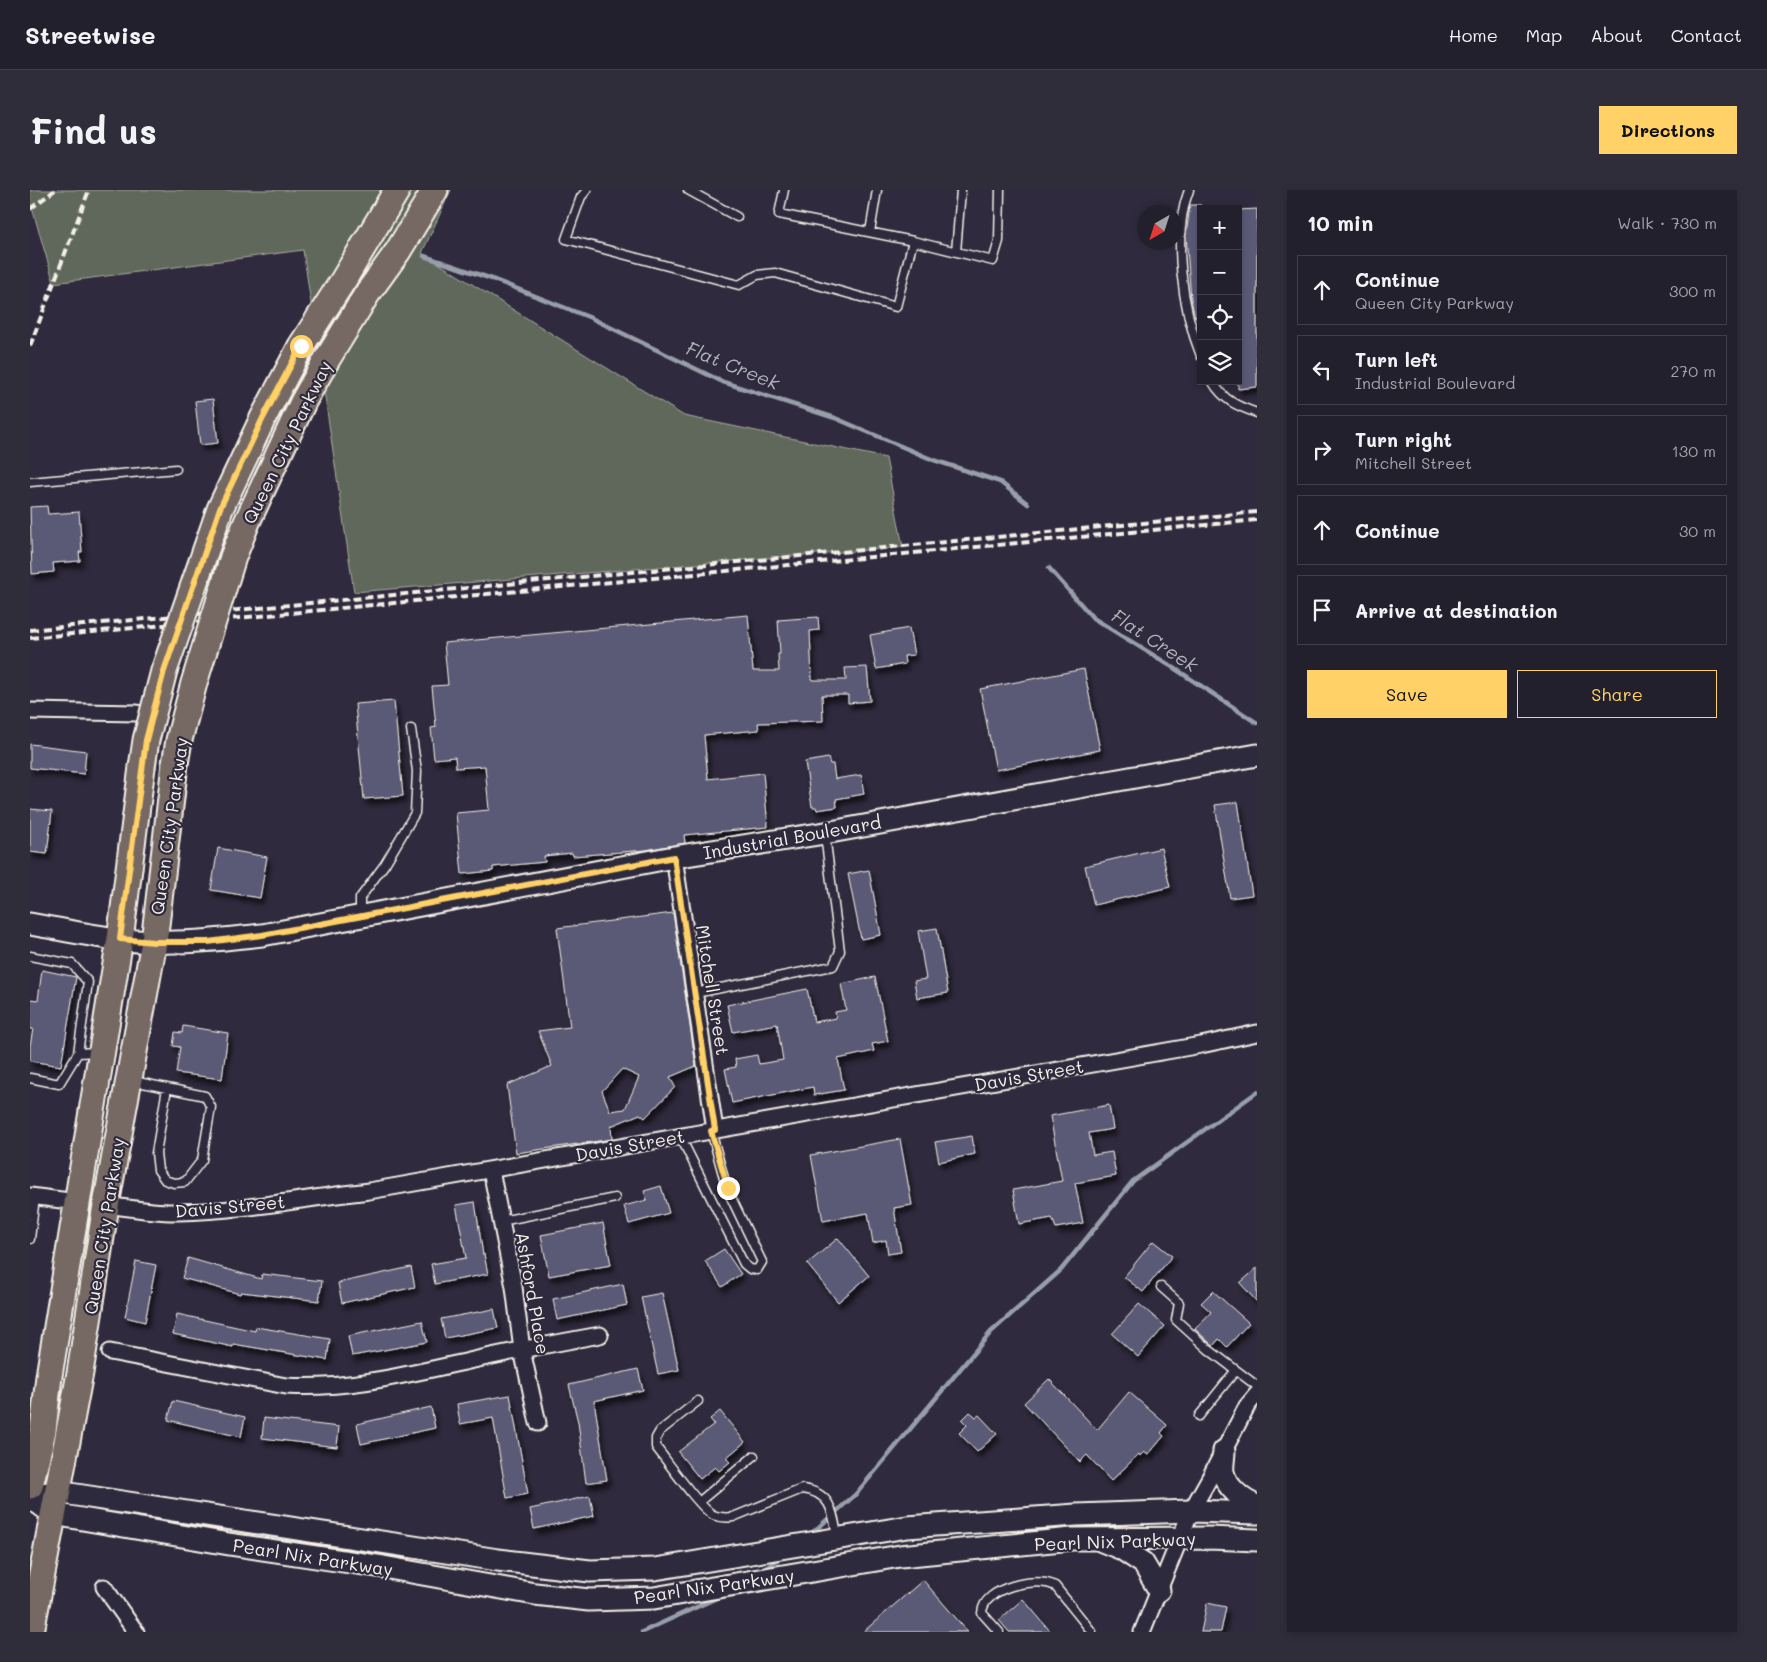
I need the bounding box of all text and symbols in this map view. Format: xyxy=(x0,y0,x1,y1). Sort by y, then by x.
text: Streetwise xyxy=(25,19,155,50)
text: Home xyxy=(1449,23,1498,47)
text: Map xyxy=(1526,23,1562,47)
text: About xyxy=(1590,23,1643,47)
text: Contact xyxy=(1671,23,1742,47)
button: Directions xyxy=(1599,106,1737,154)
text: Find us xyxy=(30,107,157,153)
north arrow xyxy=(1137,205,1182,250)
map controls xyxy=(1197,205,1242,385)
button: + xyxy=(1197,205,1242,250)
text: 10 min xyxy=(1307,209,1373,236)
text: Walk · 730 m xyxy=(1617,212,1717,233)
button: − xyxy=(1197,250,1242,295)
text: Continue xyxy=(1355,267,1440,292)
icon: ahead xyxy=(1308,276,1336,304)
text: 300 m xyxy=(1669,280,1716,301)
text: Queen City Parkway xyxy=(1355,292,1514,313)
button: locate xyxy=(1197,295,1242,340)
route start xyxy=(290,335,313,358)
water label: Flat Creek xyxy=(683,335,784,395)
button: layers xyxy=(1197,340,1242,385)
text: Turn left xyxy=(1355,347,1438,372)
street label: Queen City Parkway xyxy=(237,356,337,528)
icon: left xyxy=(1308,356,1336,384)
text: 270 m xyxy=(1670,360,1716,381)
text: Industrial Boulevard xyxy=(1355,372,1515,393)
text: Turn right xyxy=(1355,427,1452,452)
icon: right xyxy=(1308,436,1336,464)
text: 130 m xyxy=(1672,440,1716,461)
text: Mitchell Street xyxy=(1355,452,1472,473)
icon: ahead xyxy=(1308,516,1336,544)
text: Continue xyxy=(1355,518,1440,543)
text: 30 m xyxy=(1679,520,1716,541)
icon: arrive xyxy=(1308,596,1336,624)
text: Arrive at destination xyxy=(1355,598,1558,623)
water label: Flat Creek xyxy=(1107,603,1204,678)
button: Save xyxy=(1307,670,1507,718)
button: Share xyxy=(1517,670,1717,718)
street label: Queen City Parkway xyxy=(145,736,193,916)
street label: Industrial Boulevard xyxy=(701,810,883,864)
street label: Mitchell Street xyxy=(691,923,735,1057)
street label: Davis Street xyxy=(973,1054,1085,1096)
street label: Davis Street xyxy=(574,1124,686,1166)
street label: Queen City Parkway xyxy=(78,1136,130,1316)
route end xyxy=(717,1177,740,1200)
street label: Davis Street xyxy=(174,1189,286,1223)
street label: Ashford Place xyxy=(510,1230,556,1356)
street label: Pearl Nix Parkway xyxy=(1034,1526,1196,1556)
street label: Pearl Nix Parkway xyxy=(231,1532,395,1582)
street label: Pearl Nix Parkway xyxy=(632,1563,796,1609)

